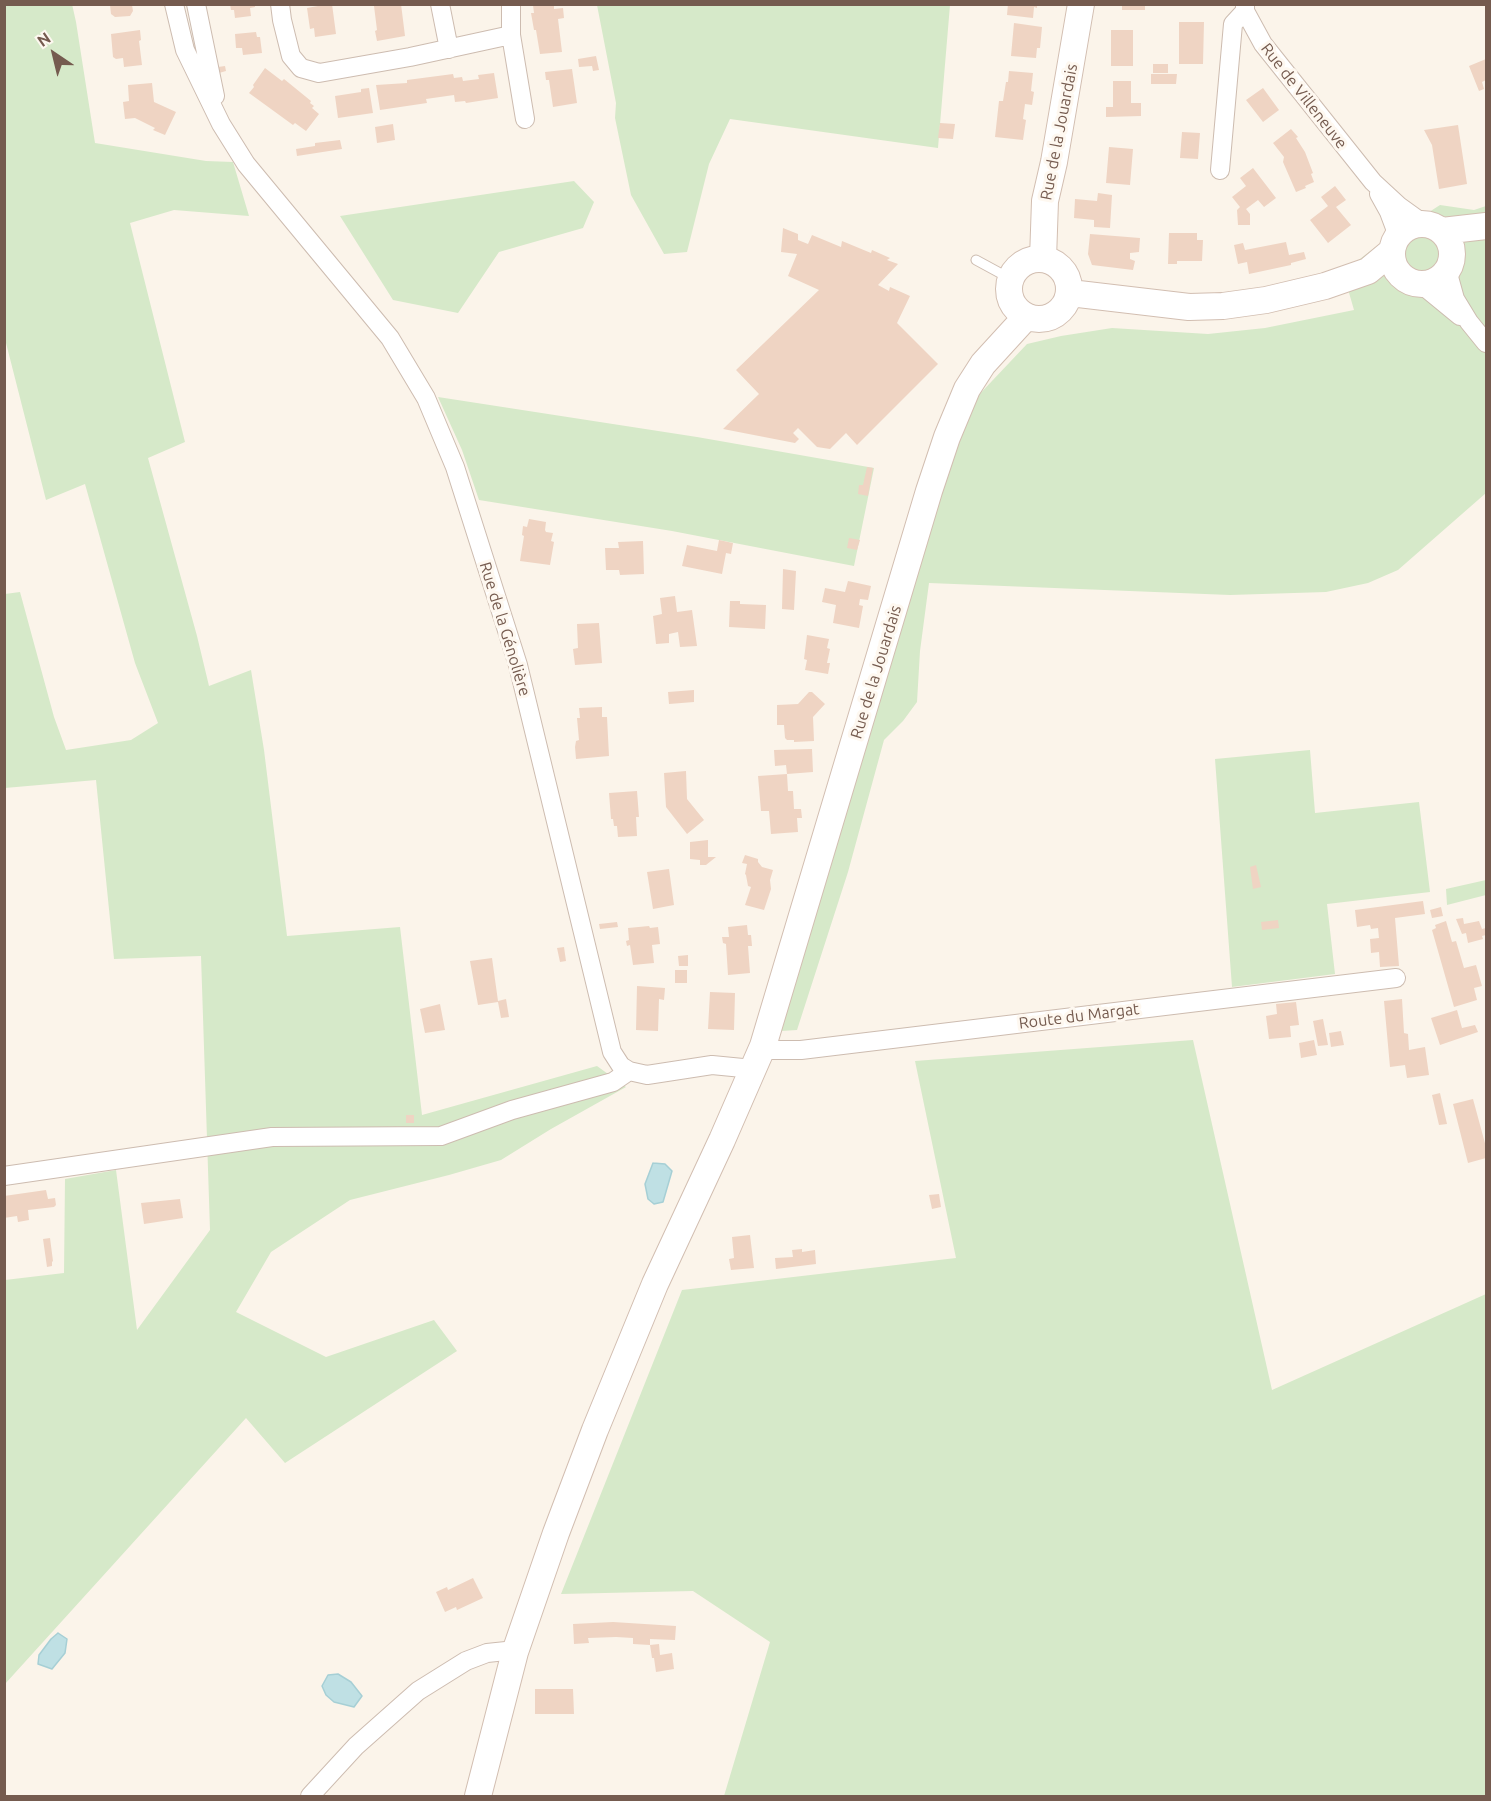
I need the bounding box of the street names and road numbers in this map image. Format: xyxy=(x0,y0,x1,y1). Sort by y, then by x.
street label: Rue de Villeneuve xyxy=(1257,39,1351,153)
street label: Rue de la Jouardais xyxy=(1036,62,1082,202)
street label: Rue de la Génolière xyxy=(475,560,535,698)
street label: Rue de la Jouardais xyxy=(847,603,905,741)
street label: Route du Margat xyxy=(1018,999,1140,1033)

